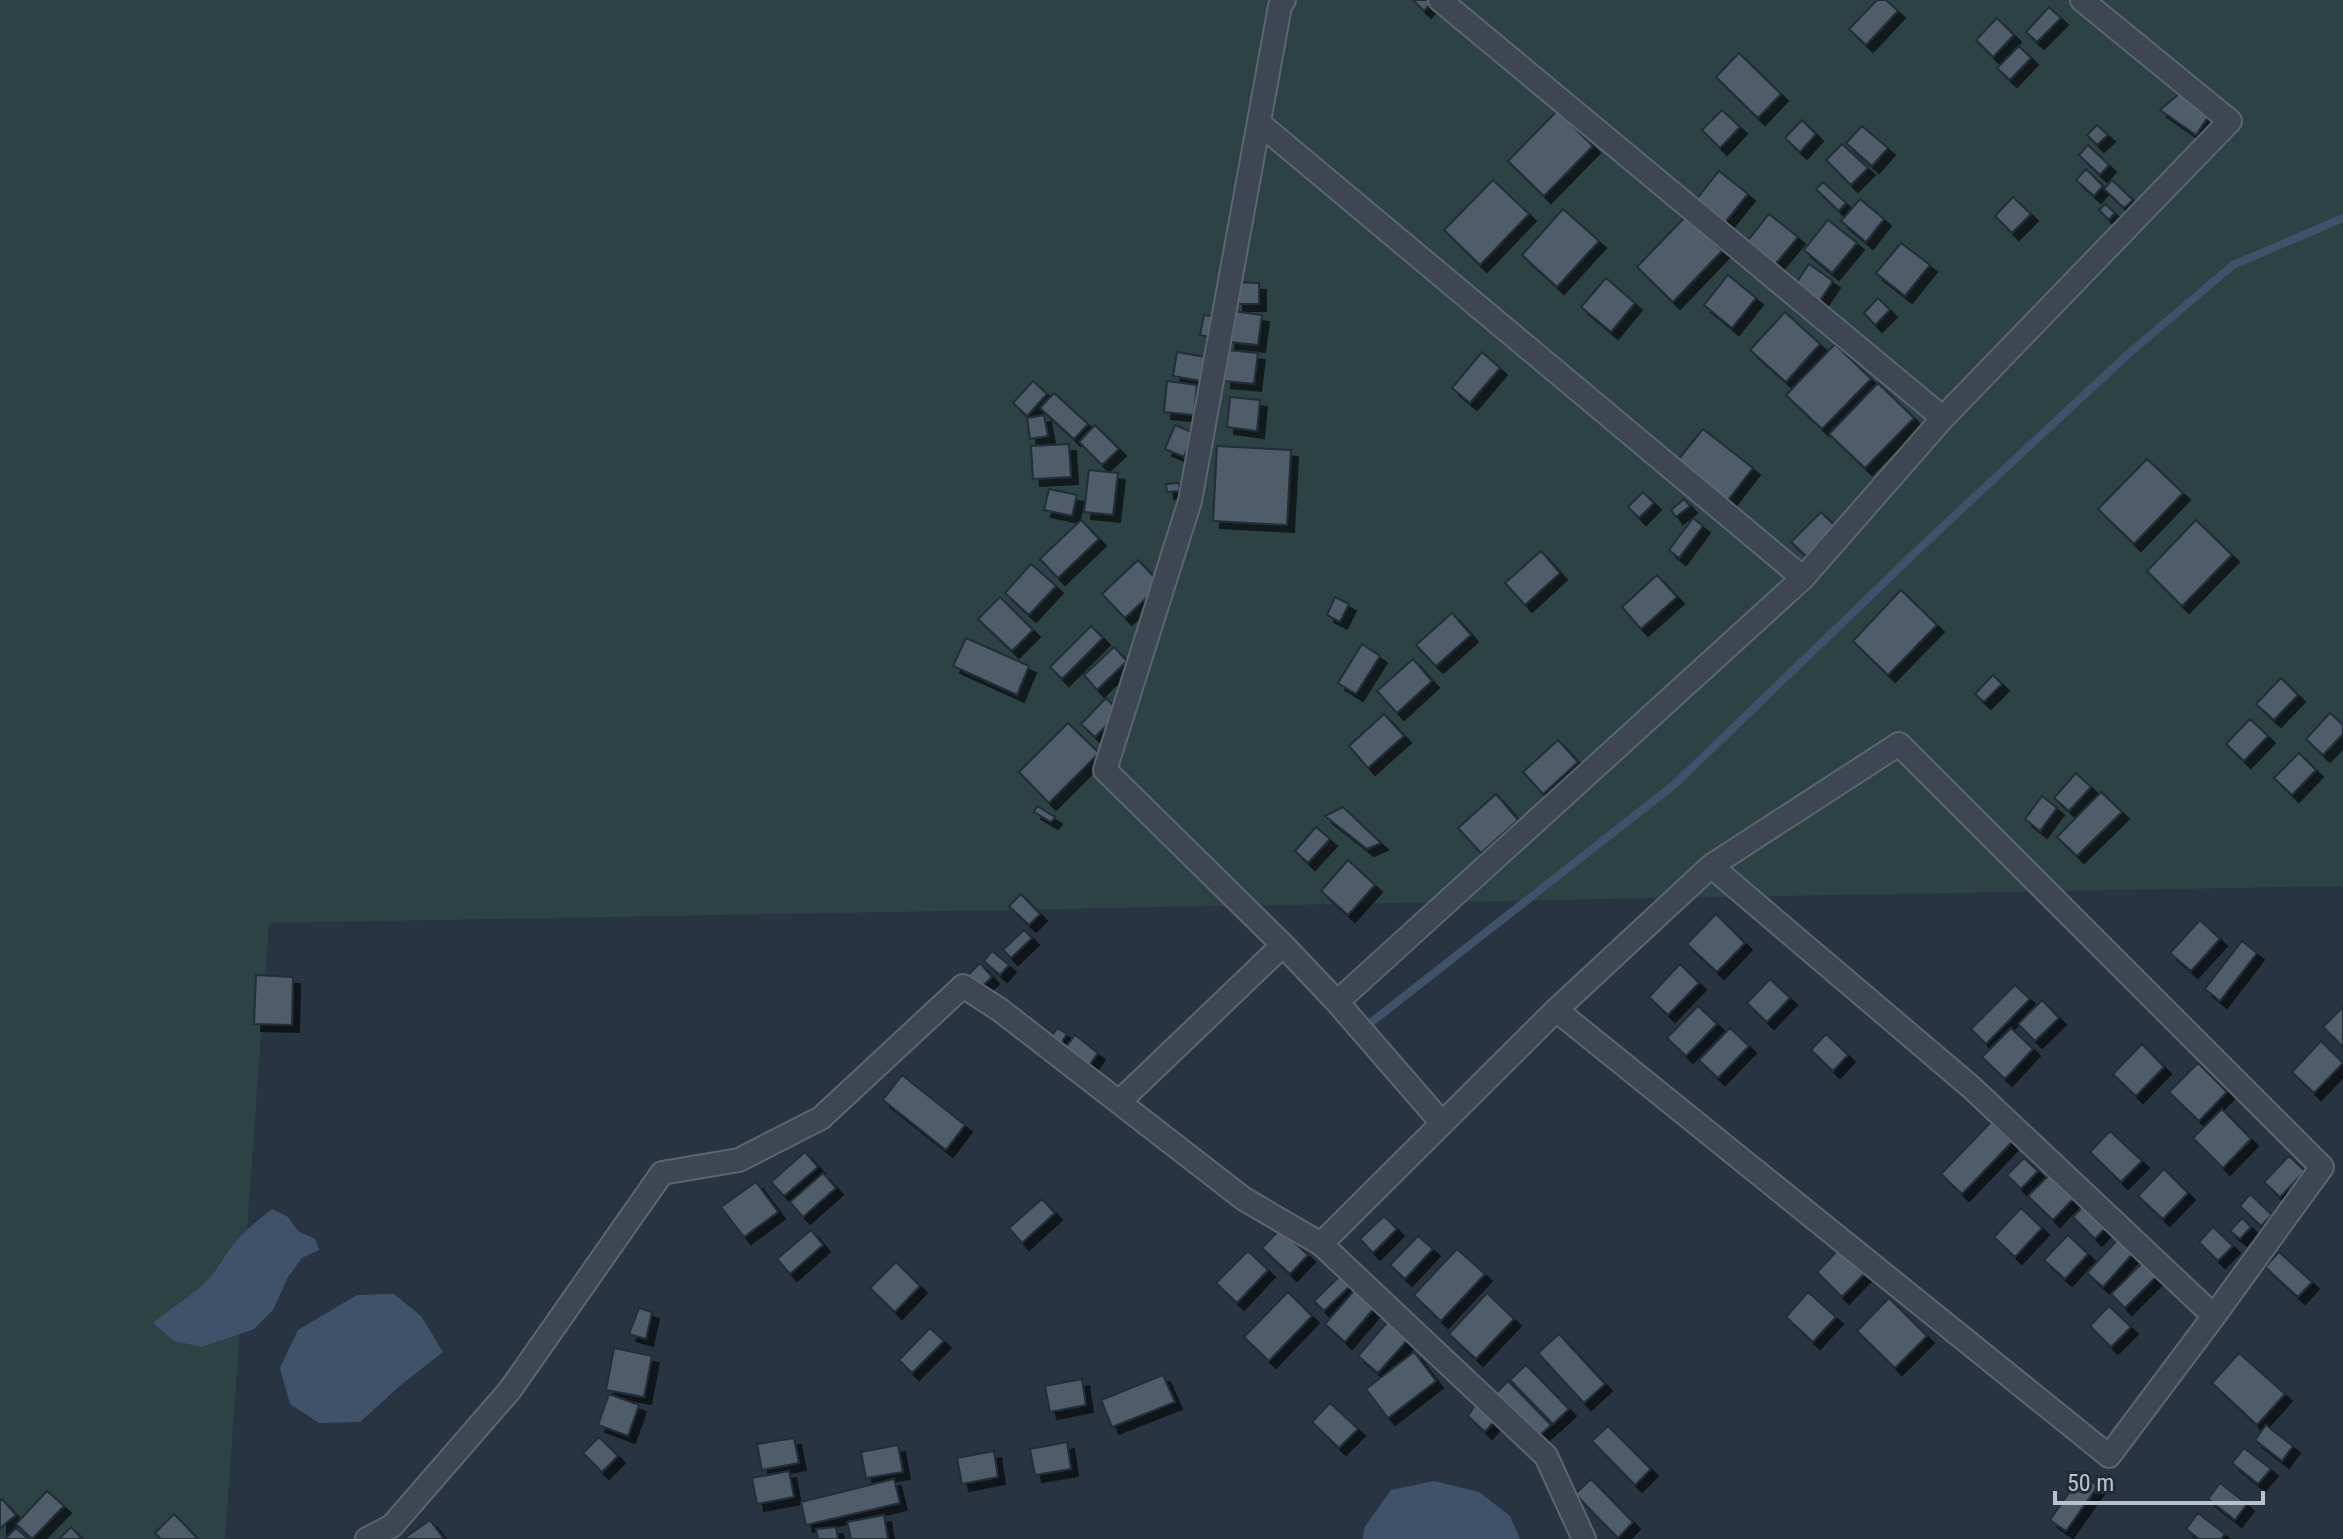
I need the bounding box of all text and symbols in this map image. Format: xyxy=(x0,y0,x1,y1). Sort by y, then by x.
scale bar xyxy=(2055,1455,2263,1505)
text: 50 m xyxy=(2067,1469,2114,1497)

